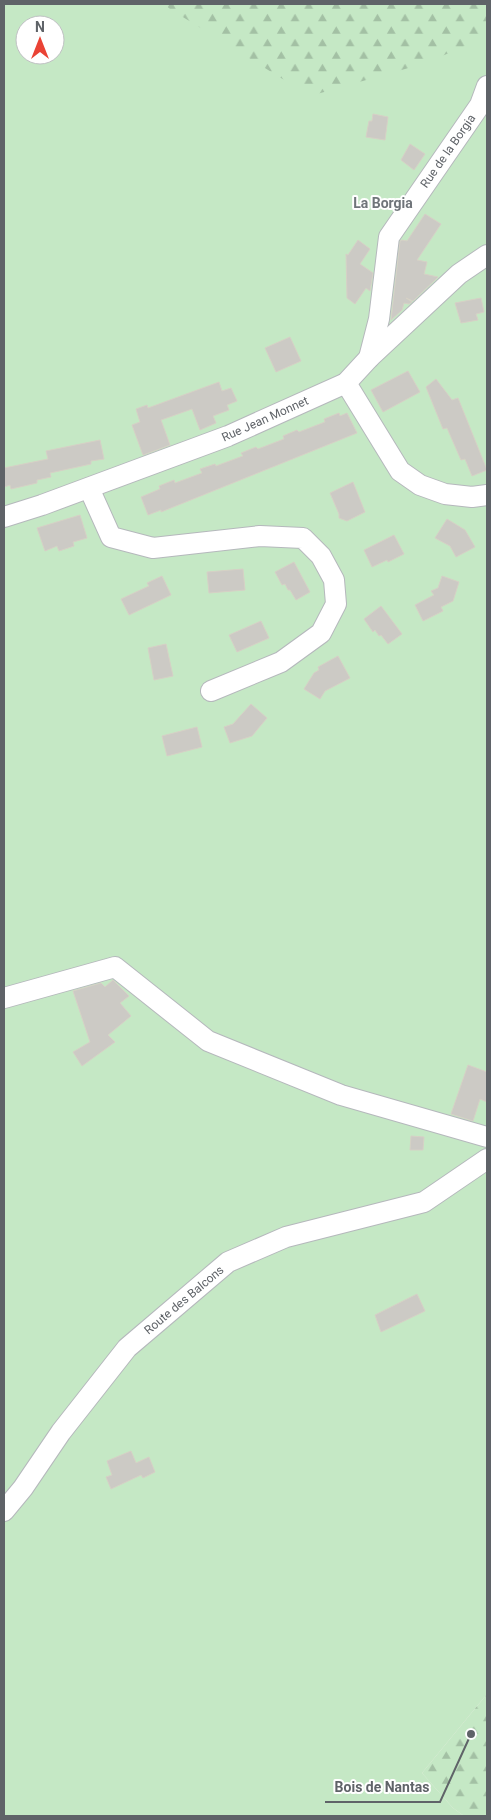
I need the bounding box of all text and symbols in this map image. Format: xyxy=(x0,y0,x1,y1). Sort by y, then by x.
north arrow xyxy=(15,15,65,65)
text: N xyxy=(35,19,45,35)
street label: Rue de la Borgia xyxy=(418,112,478,190)
district label: La Borgia xyxy=(353,195,413,211)
street label: Rue Jean Monnet xyxy=(220,394,311,444)
street label: Route des Balcons xyxy=(141,1263,227,1337)
callout: Bois de Nantas xyxy=(325,1773,440,1802)
text: Bois de Nantas xyxy=(335,1779,429,1795)

